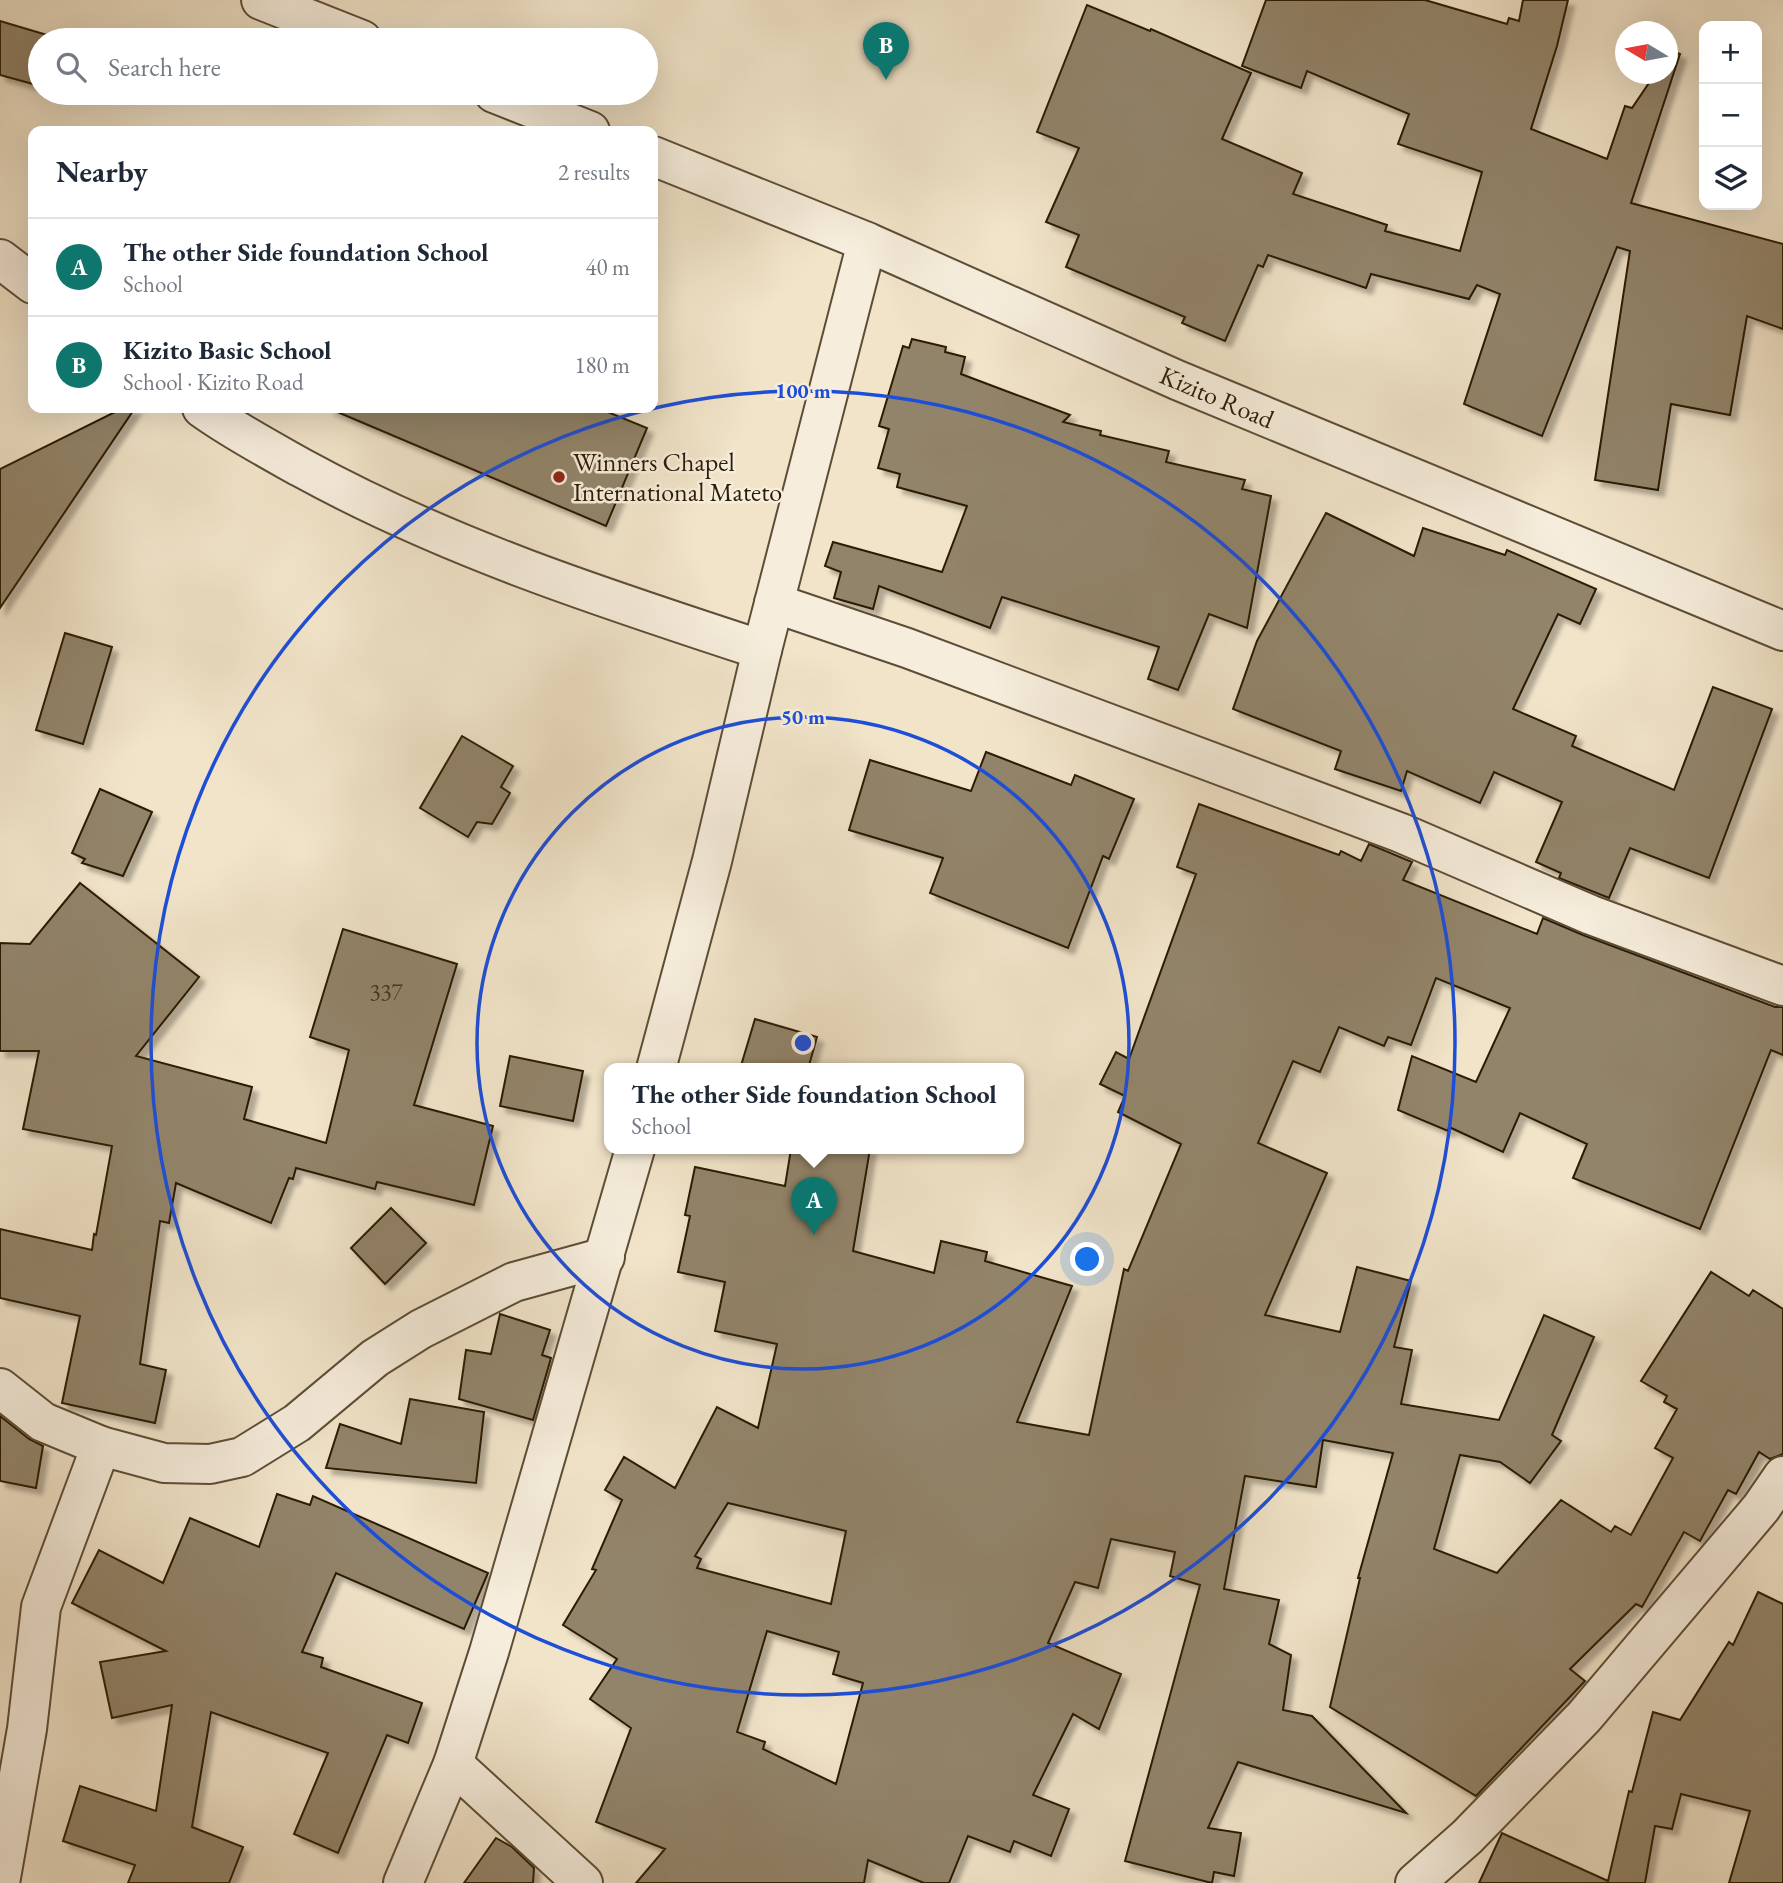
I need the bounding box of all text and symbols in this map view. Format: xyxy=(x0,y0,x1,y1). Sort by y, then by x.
north arrow xyxy=(1615,21,1678,84)
map controls xyxy=(1699,21,1762,210)
button: + xyxy=(1699,21,1762,84)
pin: B xyxy=(863,22,909,80)
search box xyxy=(28,28,658,105)
icon: search xyxy=(52,48,90,86)
text: Search here xyxy=(108,50,221,84)
button: − xyxy=(1699,84,1762,147)
button: layers xyxy=(1699,147,1762,210)
text: Nearby xyxy=(56,152,148,191)
text: 2 results xyxy=(558,157,630,187)
text: The other Side foundation School xyxy=(123,235,488,269)
text: A xyxy=(71,252,87,282)
text: 40 m xyxy=(585,252,630,282)
text: School xyxy=(123,269,183,299)
text: Kizito Basic School xyxy=(123,333,331,367)
text: B xyxy=(72,350,86,380)
text: 180 m xyxy=(574,350,630,380)
street label: Kizito Road xyxy=(1155,358,1280,437)
text: School · Kizito Road xyxy=(123,367,304,397)
text: 100 m xyxy=(775,377,831,404)
place label: Winners Chapel International Mateto xyxy=(573,445,782,509)
marker: Winners Chapel International Mateto xyxy=(551,469,567,485)
text: 50 m xyxy=(781,703,825,730)
house number: 337 xyxy=(369,977,404,1007)
centre of rings xyxy=(791,1031,815,1055)
popup xyxy=(604,1063,1024,1154)
text: The other Side foundation School xyxy=(631,1077,997,1111)
text: School xyxy=(631,1111,691,1141)
pin: A xyxy=(791,1177,837,1235)
your location xyxy=(1070,1242,1104,1276)

